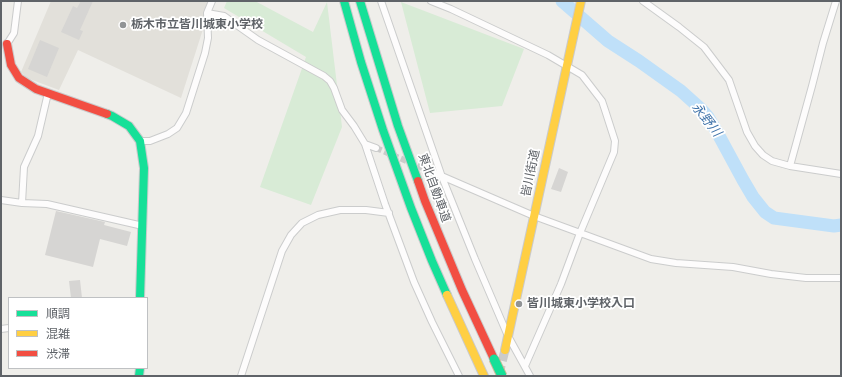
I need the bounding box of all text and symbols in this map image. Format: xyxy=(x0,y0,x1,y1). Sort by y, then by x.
place label: 栃木市立皆川城東小学校 xyxy=(131,18,263,32)
marker: 栃木市立皆川城東小学校 xyxy=(118,20,128,30)
water label: 永野川 xyxy=(688,100,724,140)
street label: 皆川街道 xyxy=(519,148,543,198)
street label: 東北自動車道 xyxy=(415,152,453,224)
legend xyxy=(8,297,148,369)
place label: 皆川城東小学校入口 xyxy=(527,297,635,311)
marker: 皆川城東小学校入口 xyxy=(514,299,524,309)
text: 順調 xyxy=(46,305,70,322)
text: 混雑 xyxy=(46,325,70,342)
text: 渋滞 xyxy=(46,345,70,362)

